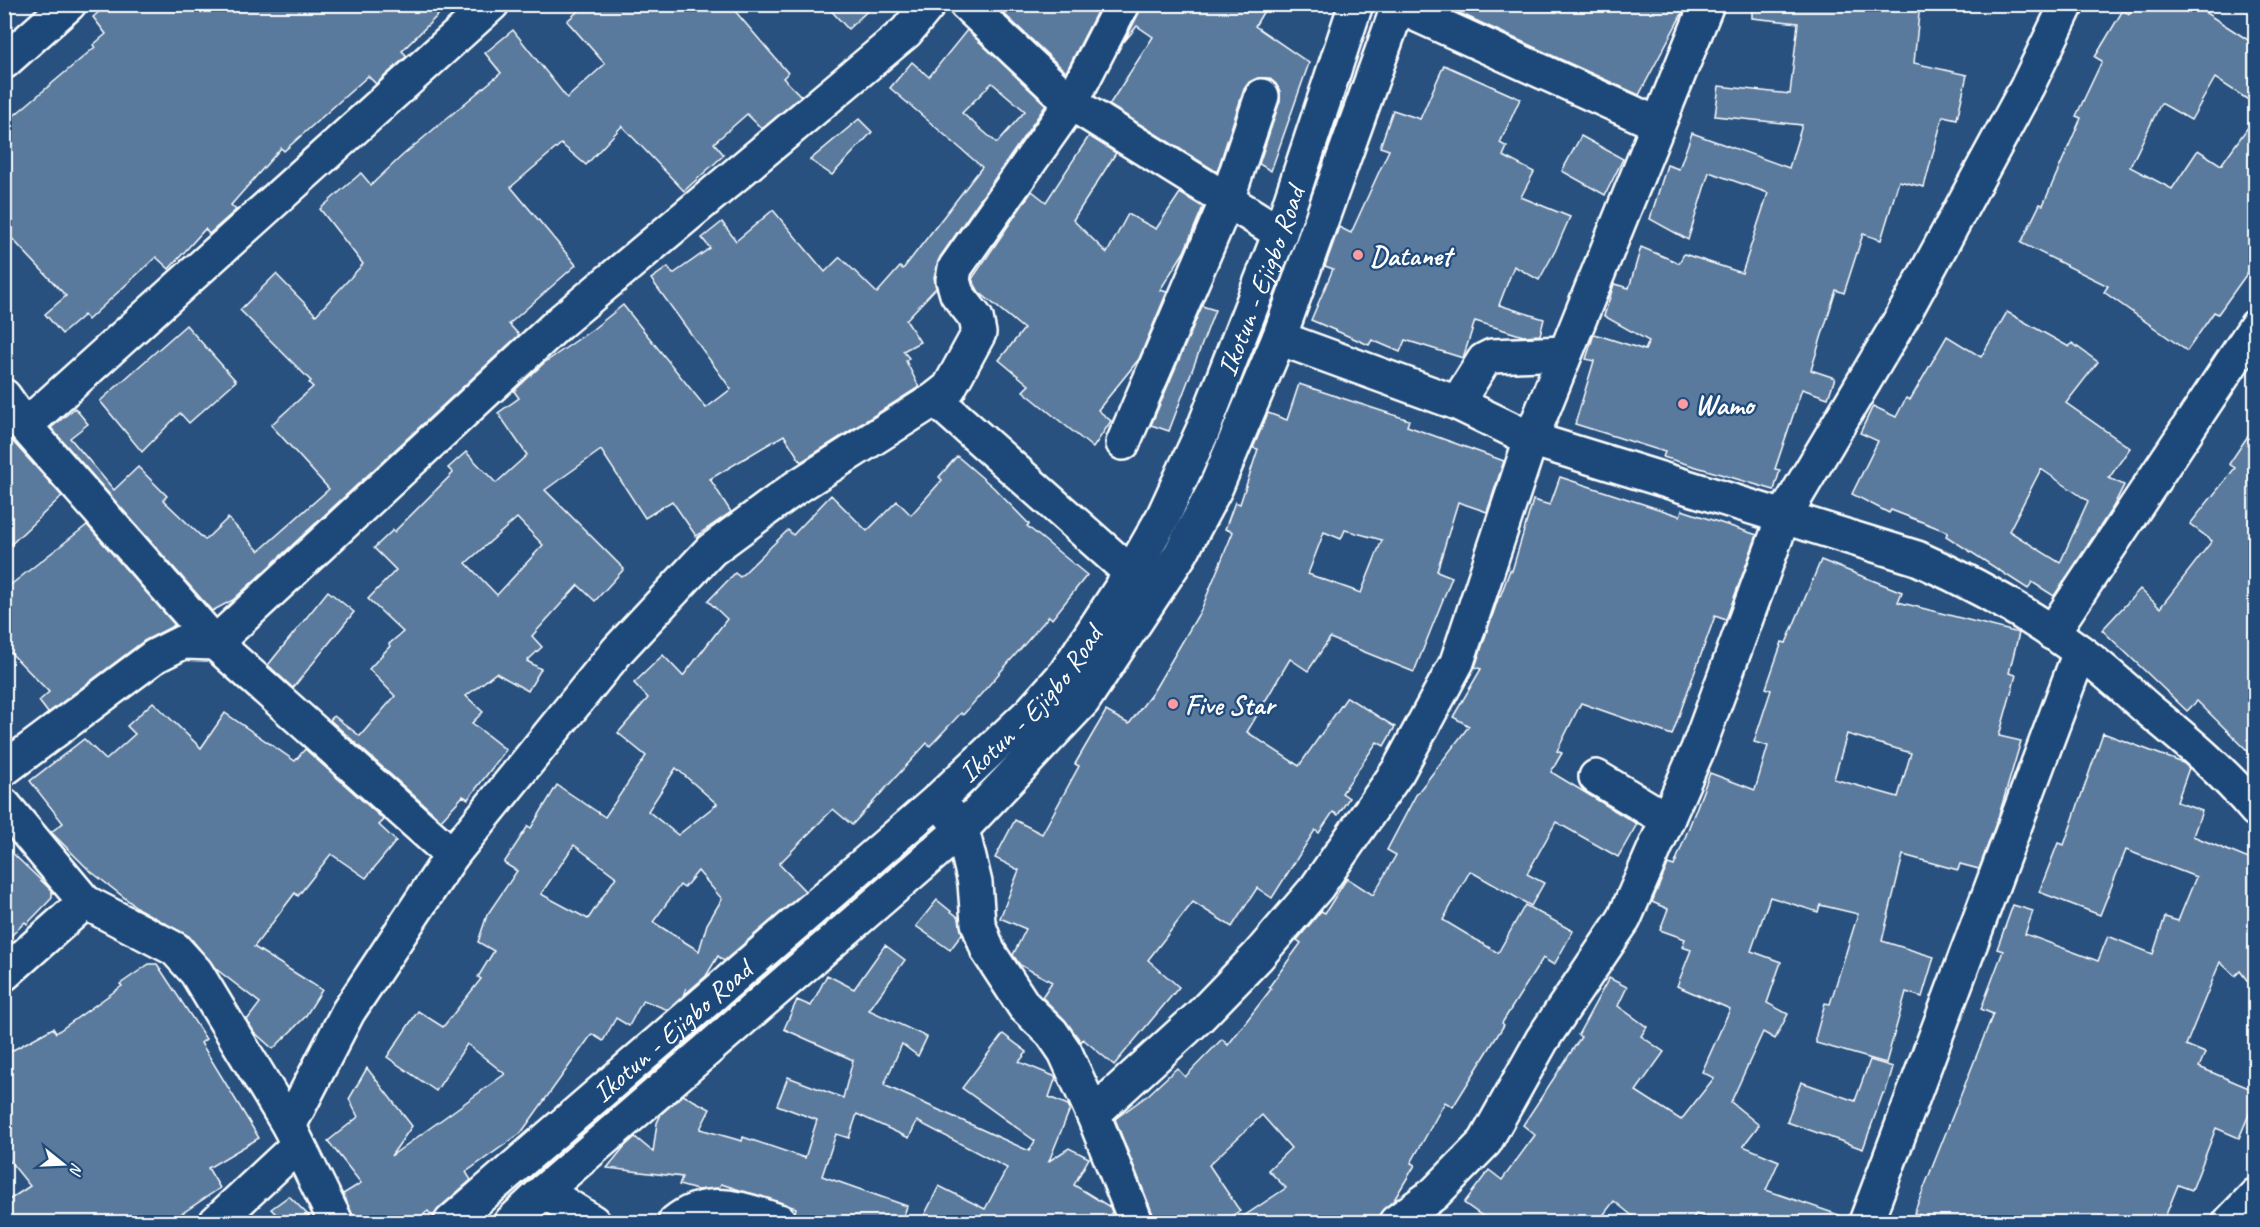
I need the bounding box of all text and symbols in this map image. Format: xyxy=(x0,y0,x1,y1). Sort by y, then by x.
street label: Ikotun - Ejigbo Road xyxy=(1209,178,1313,381)
place label: Datanet xyxy=(1370,238,1456,273)
marker: Datanet xyxy=(1351,248,1365,262)
place label: Wamo xyxy=(1695,387,1757,422)
marker: Wamo xyxy=(1676,397,1690,411)
street label: Ikotun - Ejigbo Road xyxy=(951,616,1112,790)
place label: Five Star xyxy=(1185,687,1277,722)
marker: Five Star xyxy=(1166,697,1180,711)
street label: Ikotun - Ejigbo Road xyxy=(585,950,762,1110)
north arrow xyxy=(33,1134,93,1194)
text: N xyxy=(64,1161,87,1179)

